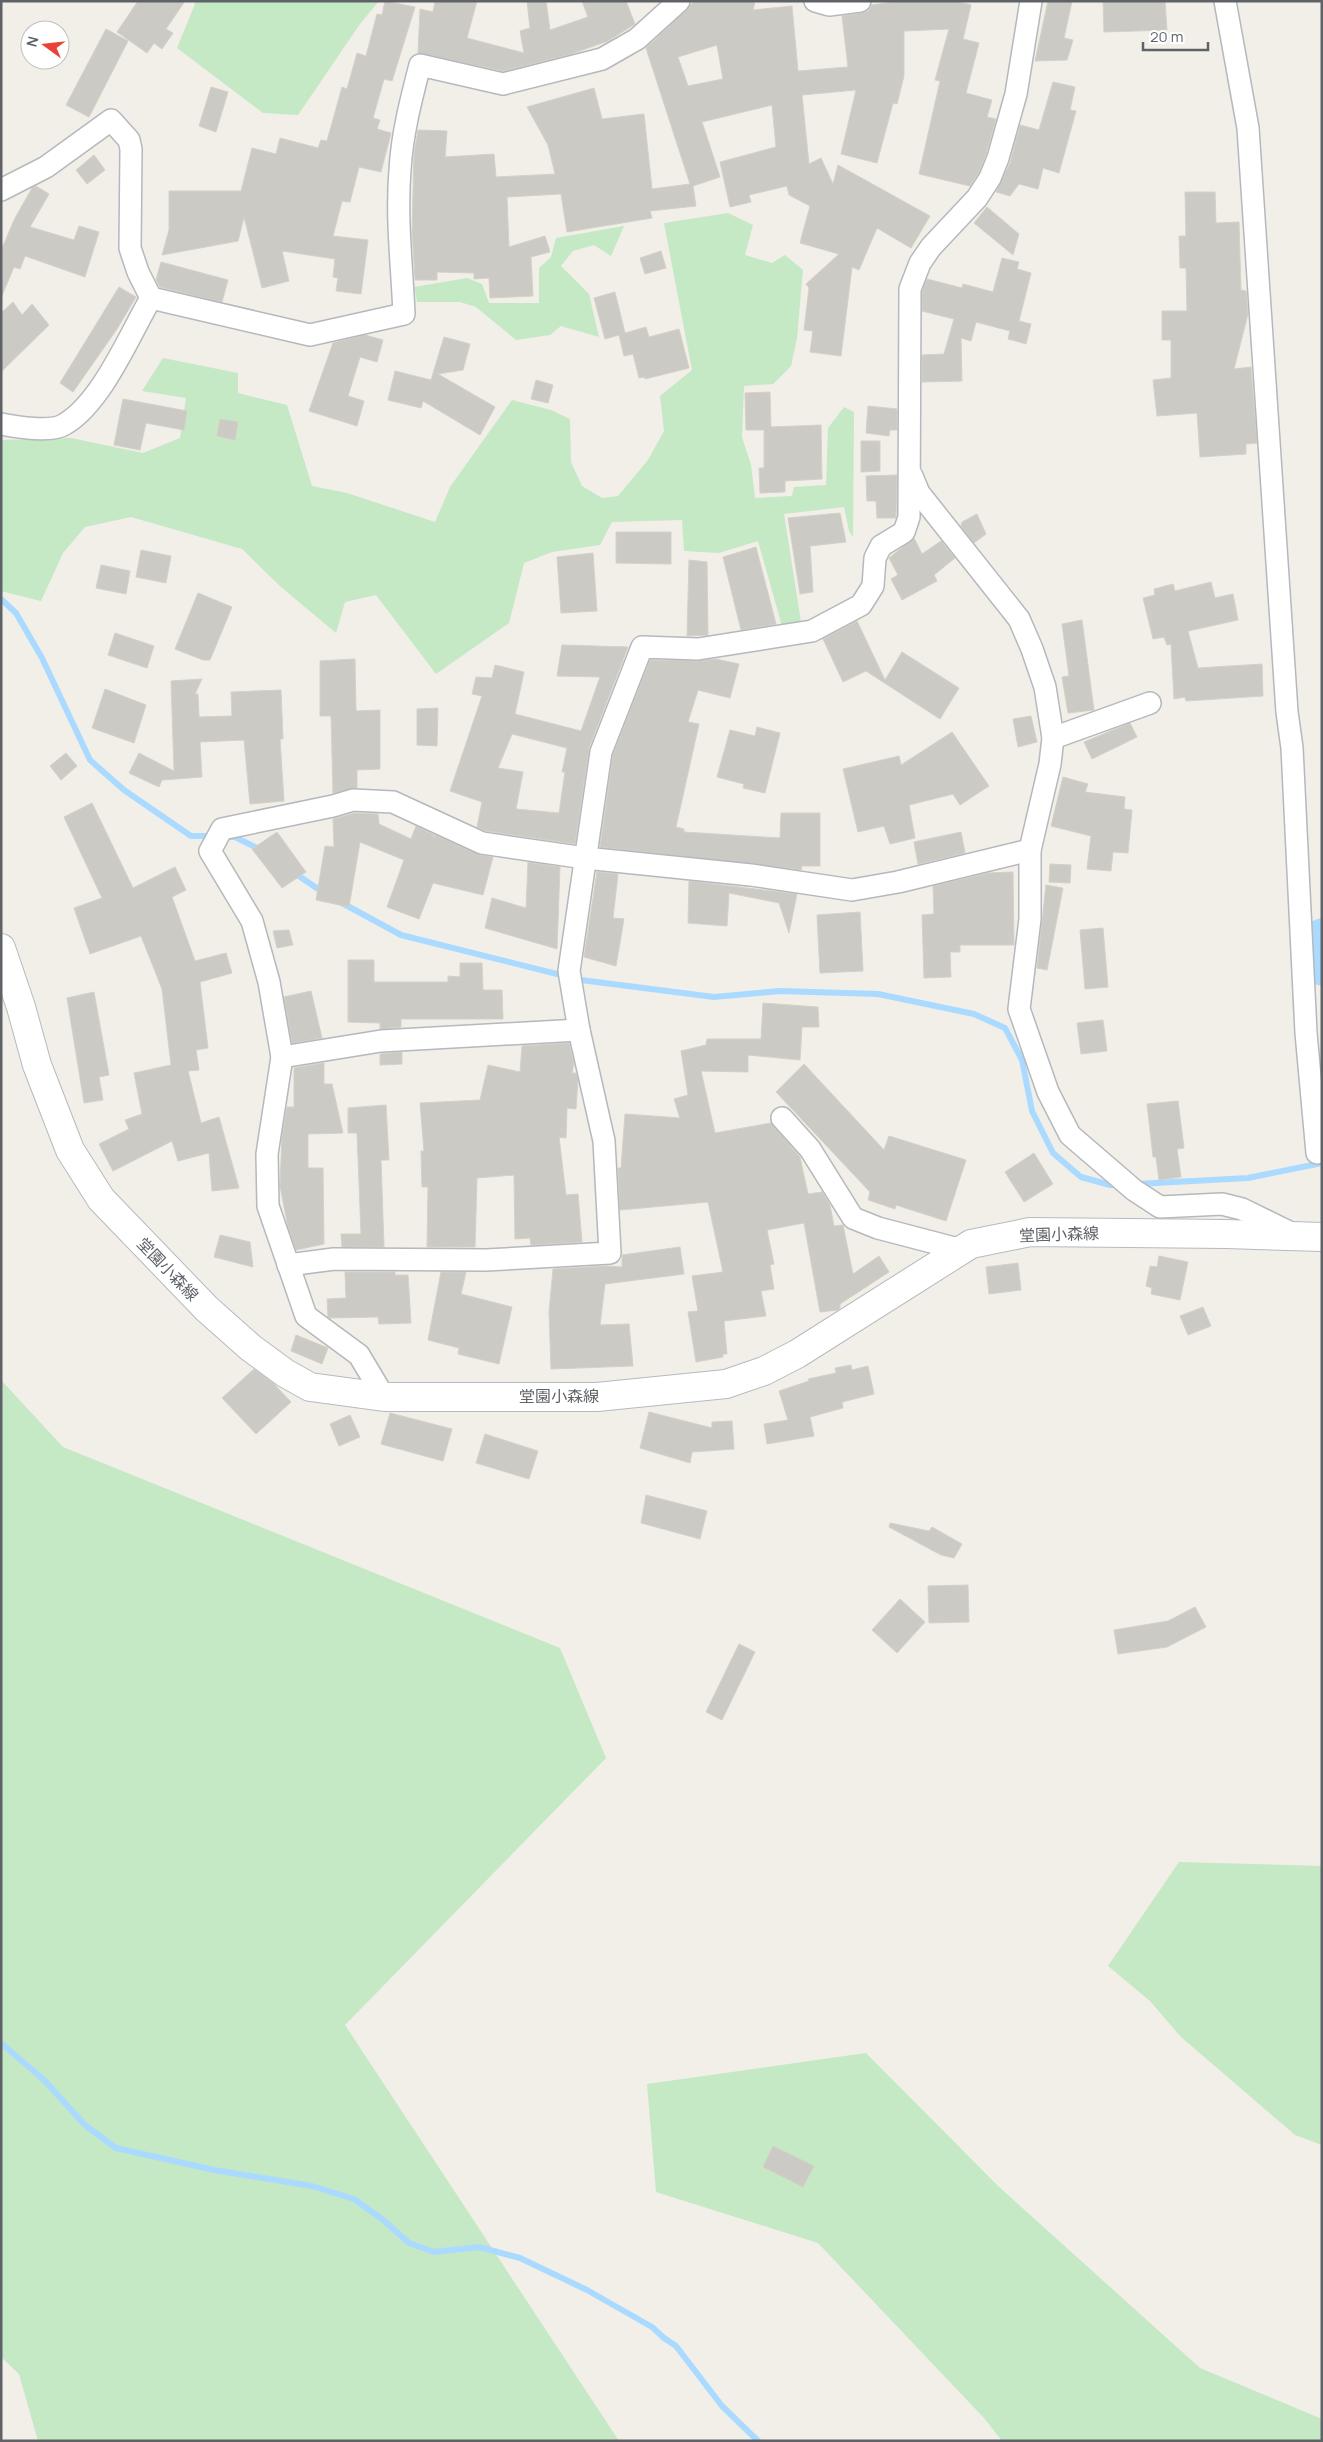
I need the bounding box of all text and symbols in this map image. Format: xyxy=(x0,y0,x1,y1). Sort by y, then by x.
north arrow xyxy=(20,20,70,70)
scale bar xyxy=(1143,20,1208,52)
text: 20 m xyxy=(1150,26,1183,47)
text: N xyxy=(21,34,42,49)
street label: 堂園小森線 xyxy=(1019,1222,1099,1246)
street label: 堂園小森線 xyxy=(132,1233,204,1305)
street label: 堂園小森線 xyxy=(519,1385,599,1407)

